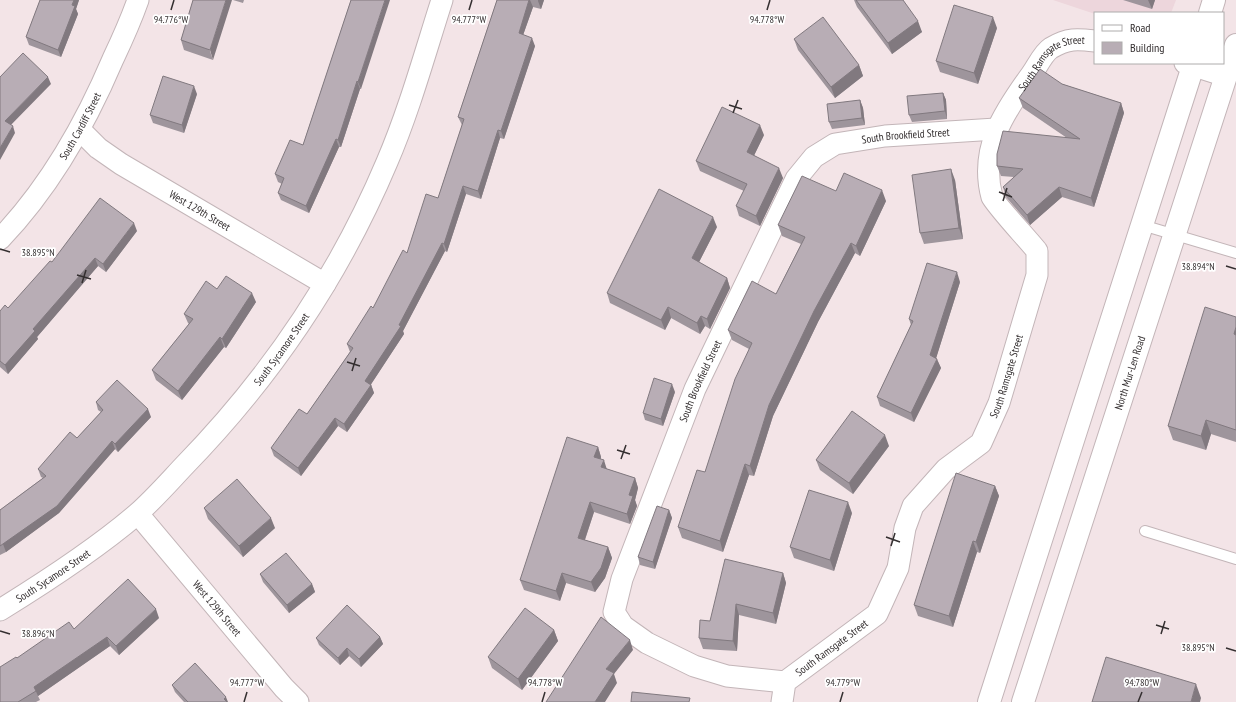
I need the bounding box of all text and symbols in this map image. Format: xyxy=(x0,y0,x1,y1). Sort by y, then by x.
legend xyxy=(1094,12,1224,64)
text: 94.776°W xyxy=(154,13,188,26)
text: 94.777°W xyxy=(452,13,486,26)
text: 94.778°W xyxy=(750,13,784,26)
text: Road xyxy=(1130,20,1150,35)
street label: South Ramsgate Street xyxy=(1015,33,1085,94)
text: Building xyxy=(1130,40,1165,55)
street label: South Cardiff Street xyxy=(56,90,104,162)
street label: South Brookfield Street xyxy=(861,125,950,147)
street label: West 129th Street xyxy=(167,187,233,234)
text: 38.895°N xyxy=(21,246,55,259)
text: 38.894°N xyxy=(1181,260,1215,273)
street label: South Sycamore Street xyxy=(251,310,312,388)
street label: South Ramsgate Street xyxy=(986,333,1026,420)
street label: North Mur-Len Road xyxy=(1111,334,1148,412)
street label: South Brookfield Street xyxy=(676,338,725,424)
street label: South Sycamore Street xyxy=(13,546,93,605)
street label: West 129th Street xyxy=(190,577,244,639)
street label: South Ramsgate Street xyxy=(792,616,871,679)
text: 38.896°N xyxy=(21,627,55,640)
text: 38.895°N xyxy=(1181,641,1215,654)
text: 94.777°W xyxy=(230,676,264,689)
text: 94.778°W xyxy=(528,676,562,689)
text: 94.779°W xyxy=(826,676,860,689)
text: 94.780°W xyxy=(1125,676,1159,689)

